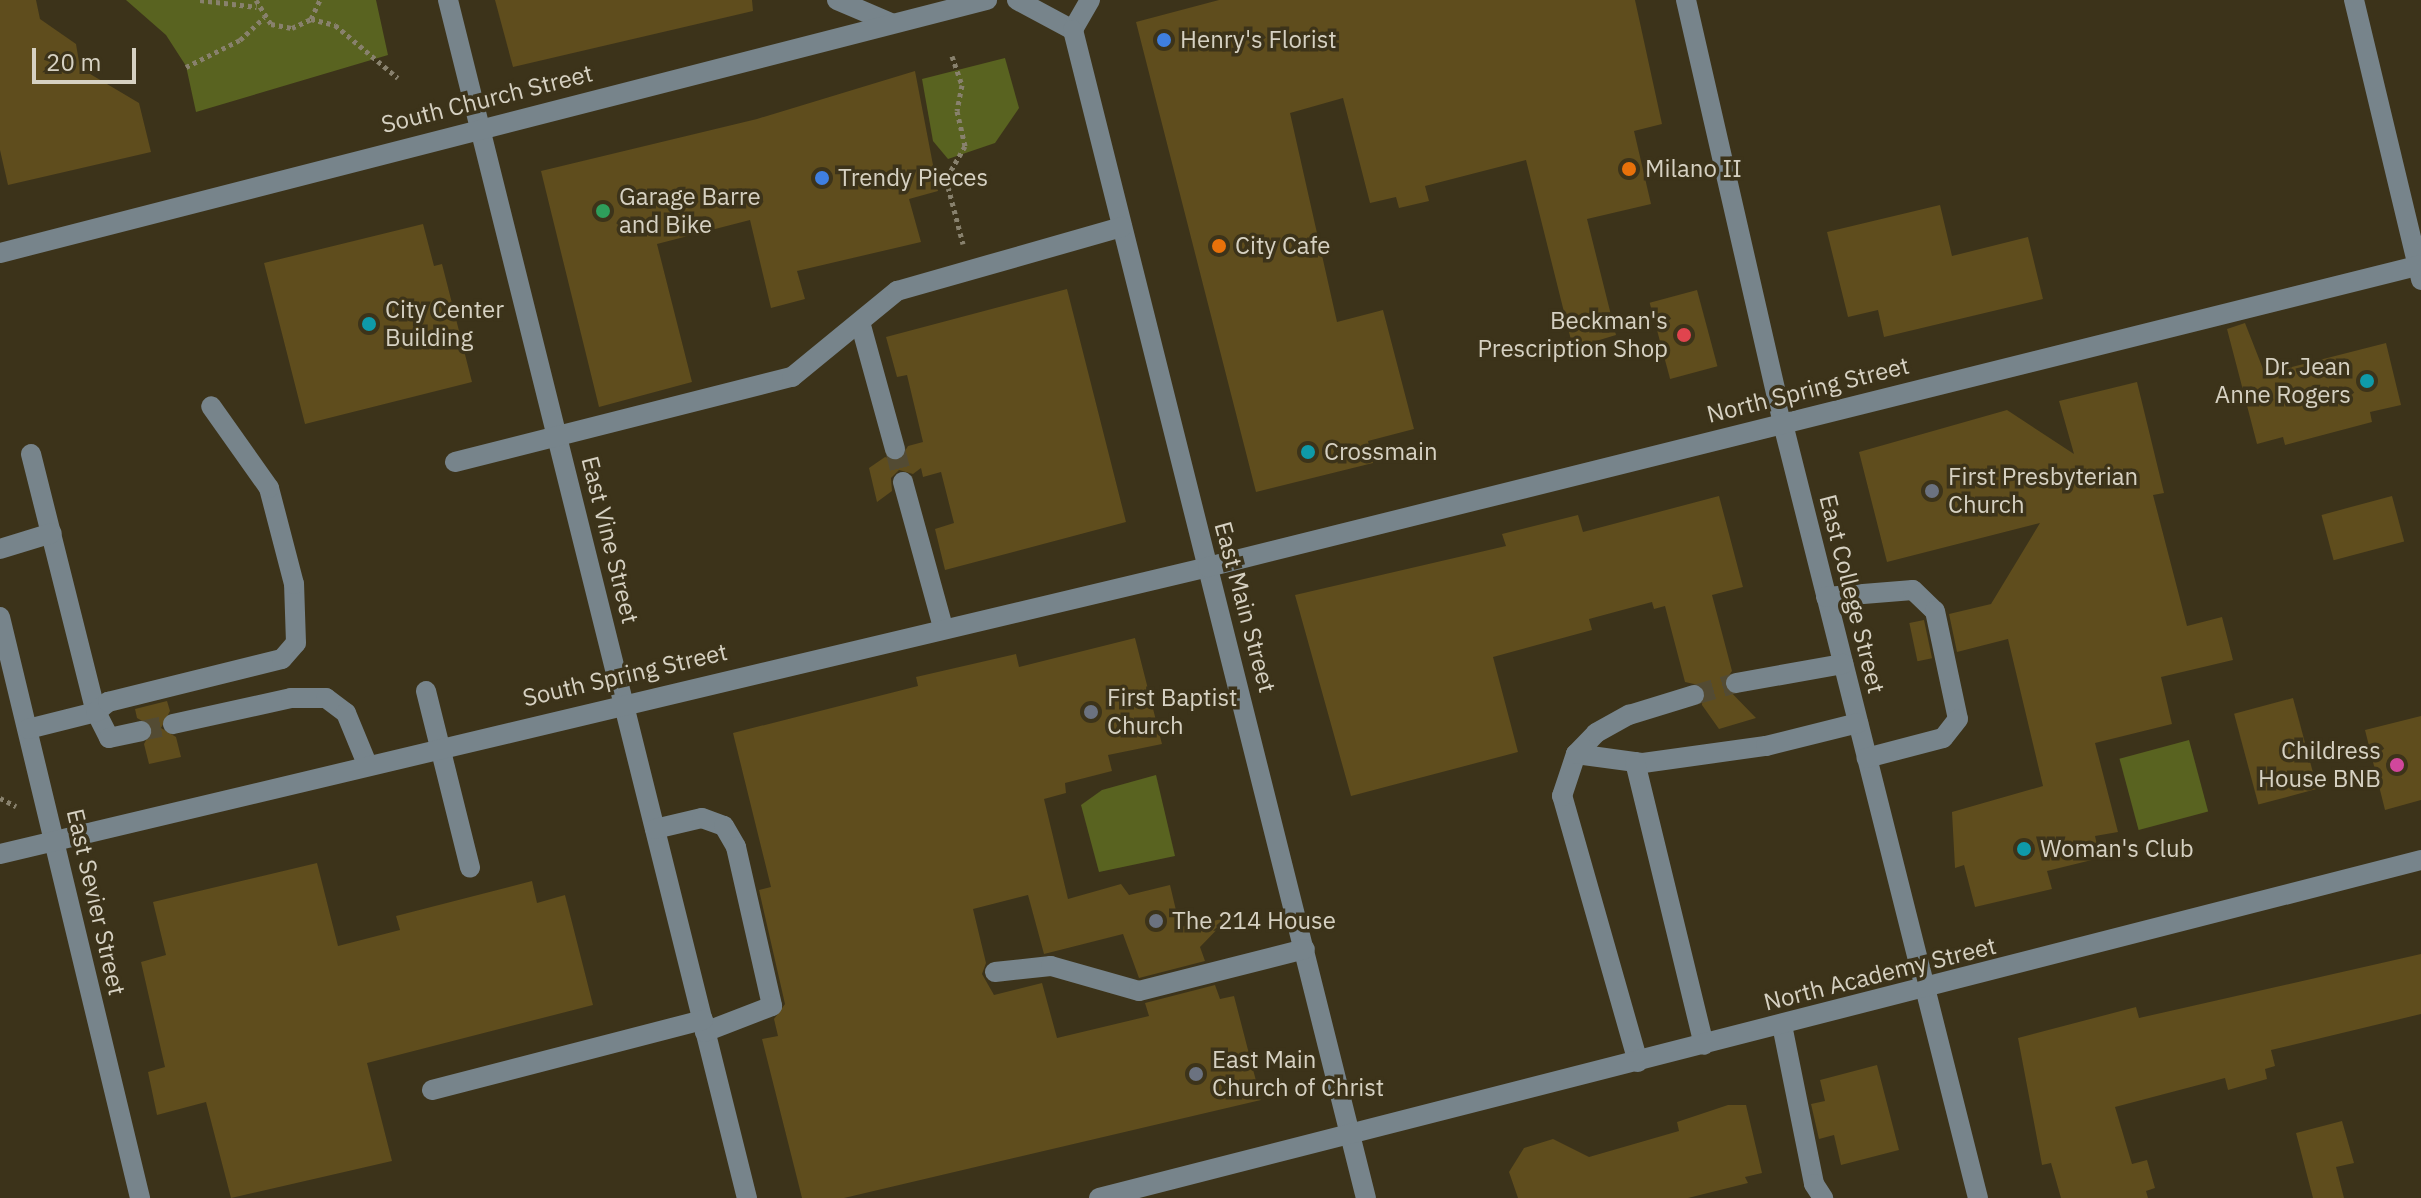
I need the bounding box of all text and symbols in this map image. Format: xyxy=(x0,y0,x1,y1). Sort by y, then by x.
place label: Henry's Florist xyxy=(1180,26,1337,54)
marker: Henry's Florist xyxy=(1155,31,1173,49)
scale bar xyxy=(36,32,140,82)
text: 20 m xyxy=(46,46,101,78)
street label: South Church Street xyxy=(378,59,596,139)
place label: Milano II xyxy=(1645,155,1742,183)
marker: Milano II xyxy=(1620,160,1638,178)
place label: Trendy Pieces xyxy=(838,164,988,192)
marker: Trendy Pieces xyxy=(813,169,831,187)
place label: Garage Barre and Bike xyxy=(619,183,761,239)
marker: Garage Barre and Bike xyxy=(594,202,612,220)
place label: City Cafe xyxy=(1235,232,1331,260)
marker: City Cafe xyxy=(1210,237,1228,255)
place label: City Center Building xyxy=(385,296,504,352)
place label: Beckman's Prescription Shop xyxy=(1477,307,1668,363)
marker: City Center Building xyxy=(360,315,378,333)
marker: Beckman's Prescription Shop xyxy=(1675,326,1693,344)
street label: North Spring Street xyxy=(1704,351,1912,429)
place label: Dr. Jean Anne Rogers xyxy=(2215,353,2351,409)
marker: Dr. Jean Anne Rogers xyxy=(2358,372,2376,390)
place label: Crossmain xyxy=(1324,438,1438,466)
marker: Crossmain xyxy=(1299,443,1317,461)
street label: East Vine Street xyxy=(575,453,645,627)
place label: First Presbyterian Church xyxy=(1948,463,2138,519)
marker: First Presbyterian Church xyxy=(1923,482,1941,500)
street label: East College Street xyxy=(1813,492,1891,696)
street label: East Main Street xyxy=(1208,518,1282,696)
street label: South Spring Street xyxy=(520,637,730,713)
place label: First Baptist Church xyxy=(1107,684,1237,740)
marker: First Baptist Church xyxy=(1082,703,1100,721)
place label: Childress House BNB xyxy=(2258,737,2381,793)
marker: Childress House BNB xyxy=(2388,756,2406,774)
street label: East Sevier Street xyxy=(61,806,131,998)
place label: Woman's Club xyxy=(2040,835,2194,863)
marker: Woman's Club xyxy=(2015,840,2033,858)
place label: The 214 House xyxy=(1172,907,1336,935)
marker: The 214 House xyxy=(1147,912,1165,930)
street label: North Academy Street xyxy=(1761,931,1999,1017)
place label: East Main Church of Christ xyxy=(1212,1046,1384,1102)
marker: East Main Church of Christ xyxy=(1187,1065,1205,1083)

